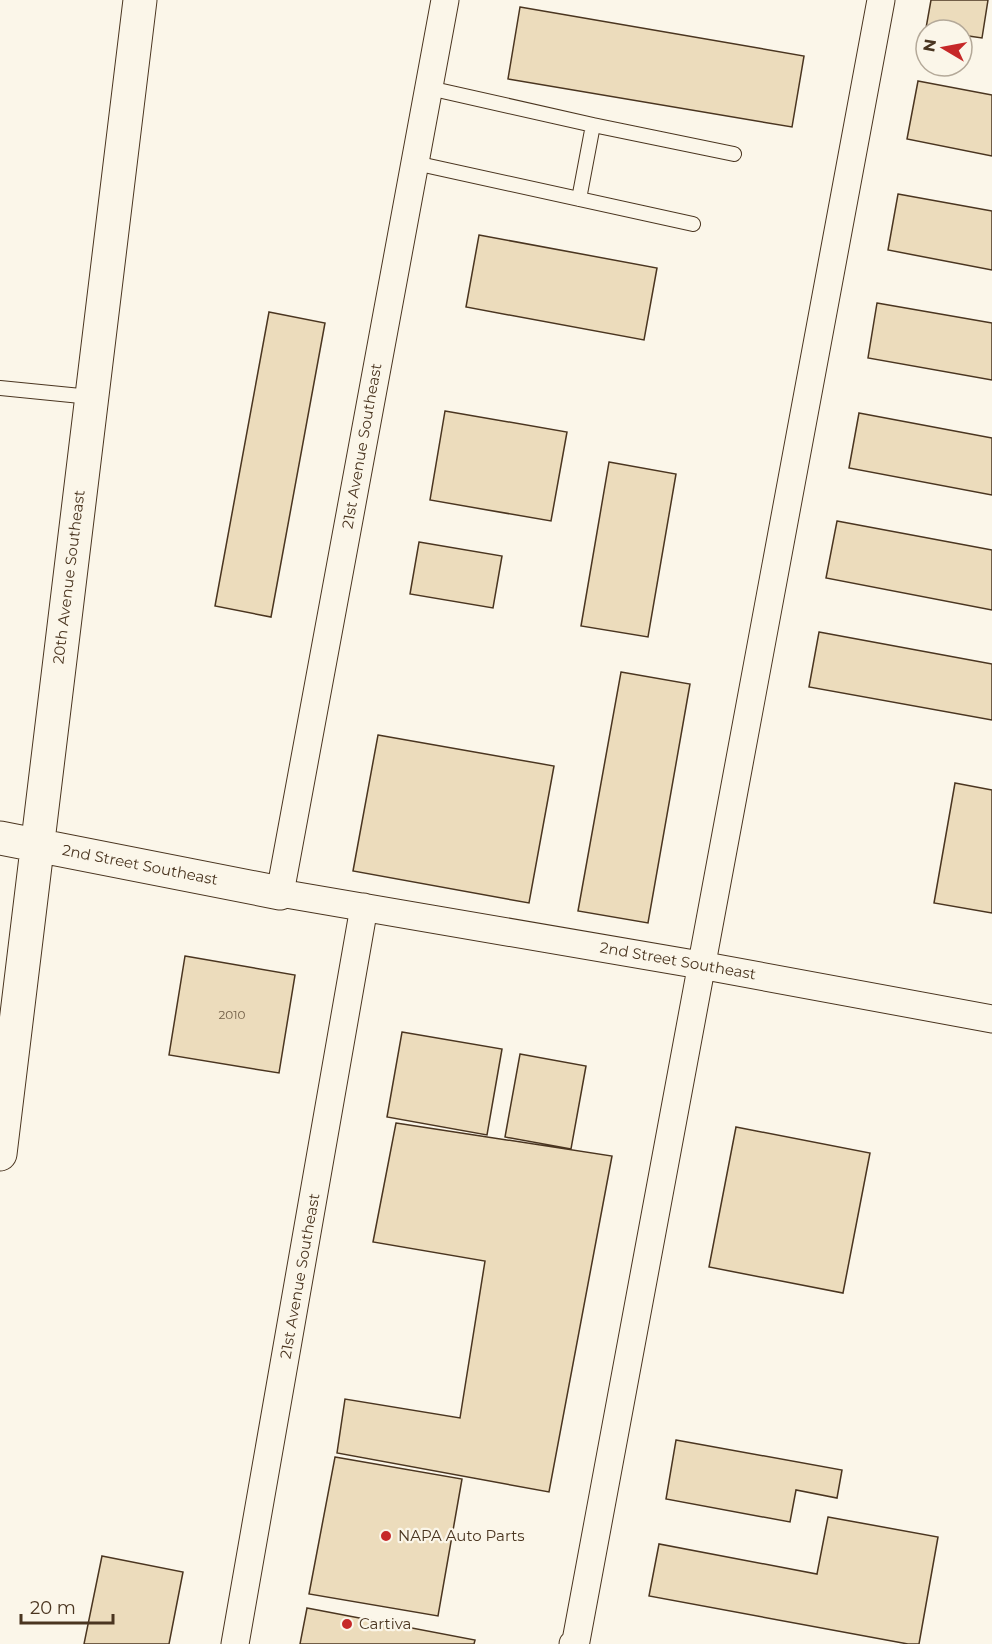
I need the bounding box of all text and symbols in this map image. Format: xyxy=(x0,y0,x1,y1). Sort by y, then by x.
north arrow xyxy=(914,18,974,78)
text: N xyxy=(919,37,940,54)
street label: 21st Avenue Southeast xyxy=(338,362,385,530)
street label: 20th Avenue Southeast xyxy=(48,489,89,665)
street label: 2nd Street Southeast xyxy=(61,840,219,889)
street label: 2nd Street Southeast xyxy=(599,937,758,984)
house number: 2010 xyxy=(218,1007,246,1022)
street label: 21st Avenue Southeast xyxy=(276,1192,323,1360)
place label: NAPA Auto Parts xyxy=(398,1526,525,1545)
marker: NAPA Auto Parts xyxy=(379,1529,393,1543)
scale bar xyxy=(21,1587,112,1625)
text: 20 m xyxy=(30,1597,76,1619)
place label: Cartiva xyxy=(359,1614,411,1633)
marker: Cartiva xyxy=(340,1617,354,1631)

